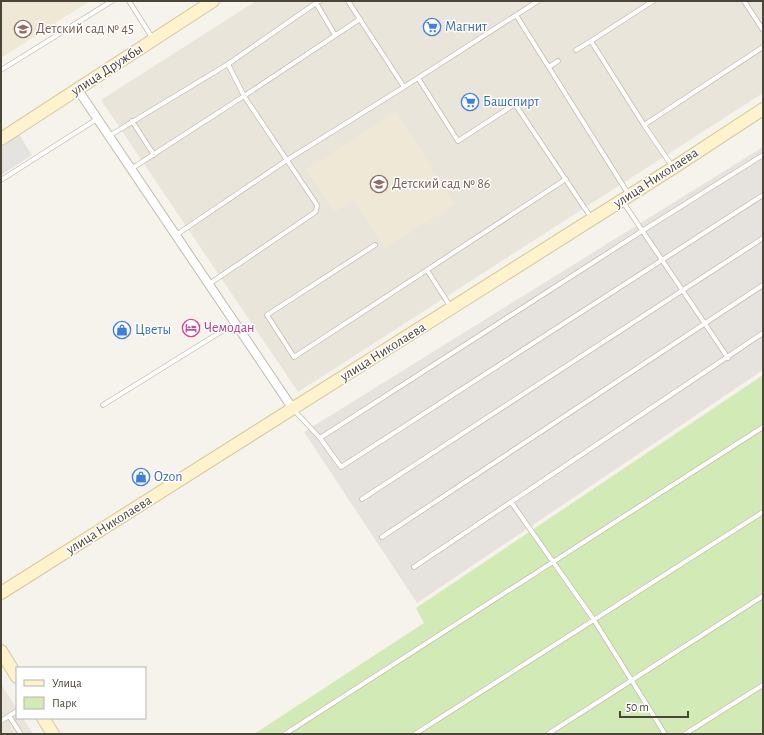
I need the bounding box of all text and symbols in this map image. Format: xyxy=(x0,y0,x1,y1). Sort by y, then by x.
supermarket icon: Магнит xyxy=(422,17,442,37)
school or university icon: Детский сад № 45 xyxy=(13,19,33,39)
place label: Магнит xyxy=(445,20,488,34)
place label: Детский сад № 45 xyxy=(36,22,134,36)
street label: улица Дружбы xyxy=(68,42,145,99)
supermarket icon: Башспирт xyxy=(460,92,480,112)
place label: Башспирт xyxy=(483,95,540,109)
street label: улица Николаева xyxy=(610,145,701,211)
school or university icon: Детский сад № 86 xyxy=(369,174,389,194)
place label: Детский сад № 86 xyxy=(392,177,490,191)
hotel icon: Чемодан xyxy=(181,318,201,338)
shop icon: Цветы xyxy=(112,320,132,340)
street label: улица Николаева xyxy=(337,320,429,384)
place label: Чемодан xyxy=(204,321,254,335)
place label: Цветы xyxy=(135,323,171,337)
shop icon: Ozon xyxy=(131,467,151,487)
place label: Ozon xyxy=(154,470,182,484)
street label: улица Николаева xyxy=(63,493,155,557)
legend xyxy=(16,667,146,719)
text: Улица xyxy=(52,677,82,689)
scale bar xyxy=(620,693,688,719)
text: Парк xyxy=(52,697,77,709)
text: 50 m xyxy=(626,701,649,713)

